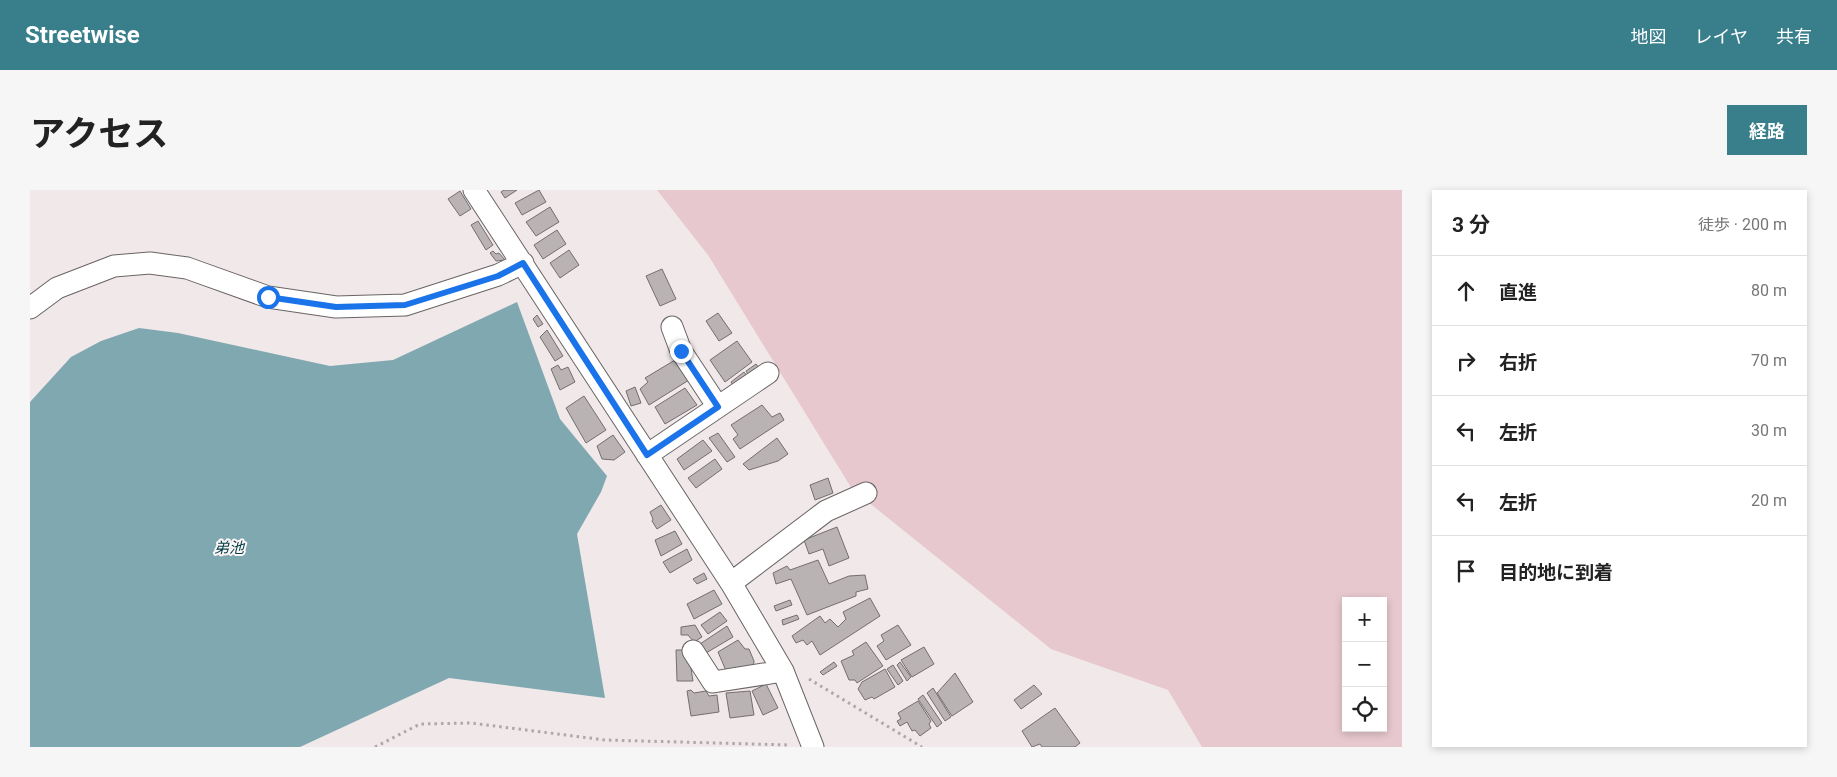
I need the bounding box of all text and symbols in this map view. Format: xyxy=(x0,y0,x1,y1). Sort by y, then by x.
text: Streetwise xyxy=(25,21,140,49)
text: 地図 xyxy=(1631,26,1667,47)
text: レイヤ xyxy=(1695,26,1748,47)
text: 共有 xyxy=(1776,26,1812,47)
button: 経路 xyxy=(1727,105,1807,155)
text: アクセス xyxy=(30,114,168,155)
text: 3 分 xyxy=(1452,213,1490,237)
text: 徒歩 · 200 m xyxy=(1698,215,1787,234)
icon: ahead xyxy=(1452,277,1480,305)
text: 直進 xyxy=(1499,281,1537,304)
text: 80 m xyxy=(1751,281,1787,300)
route start xyxy=(257,286,280,309)
route end xyxy=(670,340,693,363)
icon: right xyxy=(1452,347,1480,375)
text: 右折 xyxy=(1499,351,1537,374)
text: 70 m xyxy=(1751,351,1787,370)
icon: left xyxy=(1452,417,1480,445)
text: 左折 xyxy=(1499,421,1537,444)
text: 30 m xyxy=(1751,421,1787,440)
icon: left xyxy=(1452,487,1480,515)
text: 左折 xyxy=(1499,491,1537,514)
text: 20 m xyxy=(1751,491,1787,510)
water label: 弟池 xyxy=(214,539,246,557)
icon: arrive xyxy=(1452,557,1480,585)
text: 目的地に到着 xyxy=(1499,561,1613,584)
map controls xyxy=(1342,597,1387,732)
button: + xyxy=(1342,597,1387,642)
button: − xyxy=(1342,642,1387,687)
button: locate xyxy=(1342,687,1387,732)

